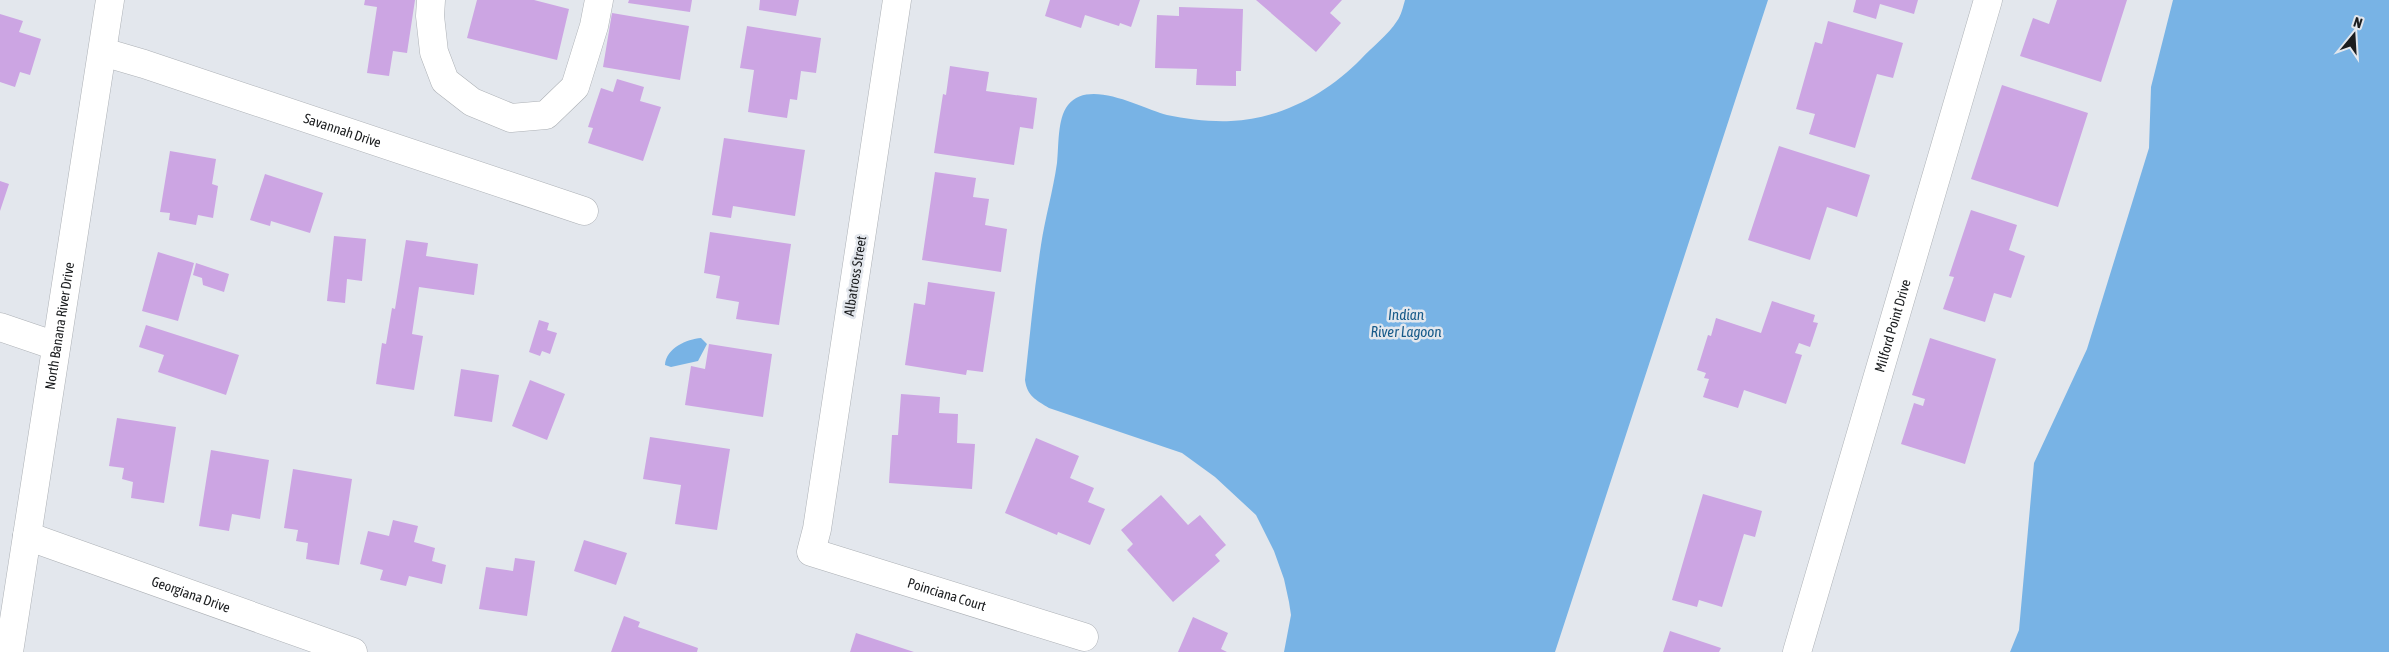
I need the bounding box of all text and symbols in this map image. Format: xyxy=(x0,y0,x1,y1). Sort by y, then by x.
north arrow xyxy=(2329,10,2379,60)
text: N xyxy=(2352,14,2364,32)
street label: Savannah Drive xyxy=(302,110,383,151)
street label: Albatross Street xyxy=(841,235,869,317)
street label: North Banana River Drive xyxy=(42,261,77,391)
street label: Milford Point Drive xyxy=(1871,277,1914,374)
water label: Indian River Lagoon xyxy=(1370,306,1442,340)
street label: Georgiana Drive xyxy=(149,573,232,616)
street label: Poinciana Court xyxy=(906,575,988,614)

